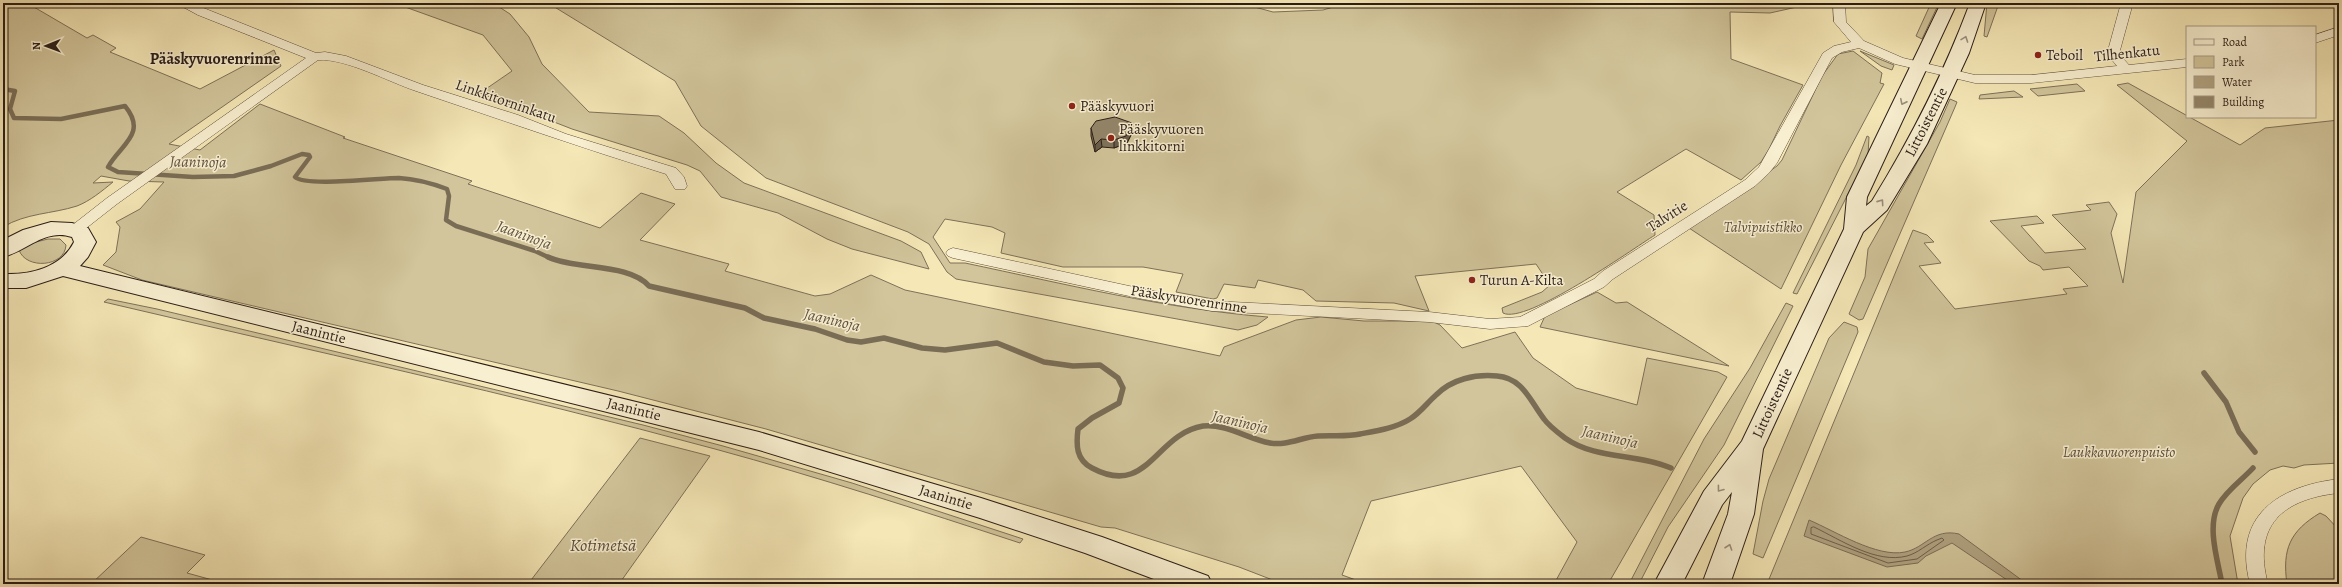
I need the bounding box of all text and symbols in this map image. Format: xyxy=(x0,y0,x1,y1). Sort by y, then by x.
north arrow xyxy=(26,26,66,66)
legend xyxy=(2186,26,2316,118)
text: Road xyxy=(2222,34,2248,50)
one-way arrow xyxy=(1960,36,1969,43)
street label: Tilhenkatu xyxy=(2093,40,2162,66)
text: N xyxy=(29,42,44,50)
place label: Teboil xyxy=(2046,45,2083,65)
district label: Pääskyvuorenrinne xyxy=(150,48,280,70)
marker: Teboil xyxy=(2033,50,2043,60)
text: Park xyxy=(2222,54,2245,70)
street label: Linkkitorninkatu xyxy=(453,74,560,128)
text: Water xyxy=(2221,74,2252,90)
street label: Littoistentie xyxy=(1900,84,1952,160)
text: Building xyxy=(2222,94,2264,110)
place label: Pääskyvuori xyxy=(1080,96,1154,116)
one-way arrow xyxy=(1900,98,1908,105)
marker: Pääskyvuori xyxy=(1067,101,1077,111)
place label: Pääskyvuoren linkkitorni xyxy=(1119,119,1204,156)
marker: Pääskyvuoren linkkitorni xyxy=(1106,133,1116,143)
water label: Jaaninoja xyxy=(168,150,227,174)
street label: Talvitie xyxy=(1643,195,1692,237)
one-way arrow xyxy=(1876,199,1883,206)
water label: Jaaninoja xyxy=(493,215,555,255)
park label: Talvipuistikko xyxy=(1724,217,1802,237)
place label: Turun A-Kilta xyxy=(1480,270,1563,290)
marker: Turun A-Kilta xyxy=(1467,275,1477,285)
street label: Pääskyvuorenrinne xyxy=(1129,280,1249,318)
water label: Jaaninoja xyxy=(801,303,863,337)
street label: Jaanintie xyxy=(290,316,348,348)
street label: Littoistentie xyxy=(1747,364,1797,441)
street label: Jaanintie xyxy=(605,393,663,425)
water label: Jaaninoja xyxy=(1209,405,1271,439)
water label: Jaaninoja xyxy=(1579,420,1641,454)
park label: Laukkavuorenpuisto xyxy=(2063,442,2175,462)
street label: Jaanintie xyxy=(917,479,975,515)
one-way arrow xyxy=(1718,484,1725,491)
park label: Kotimetsä xyxy=(570,533,636,557)
one-way arrow xyxy=(1724,544,1733,551)

